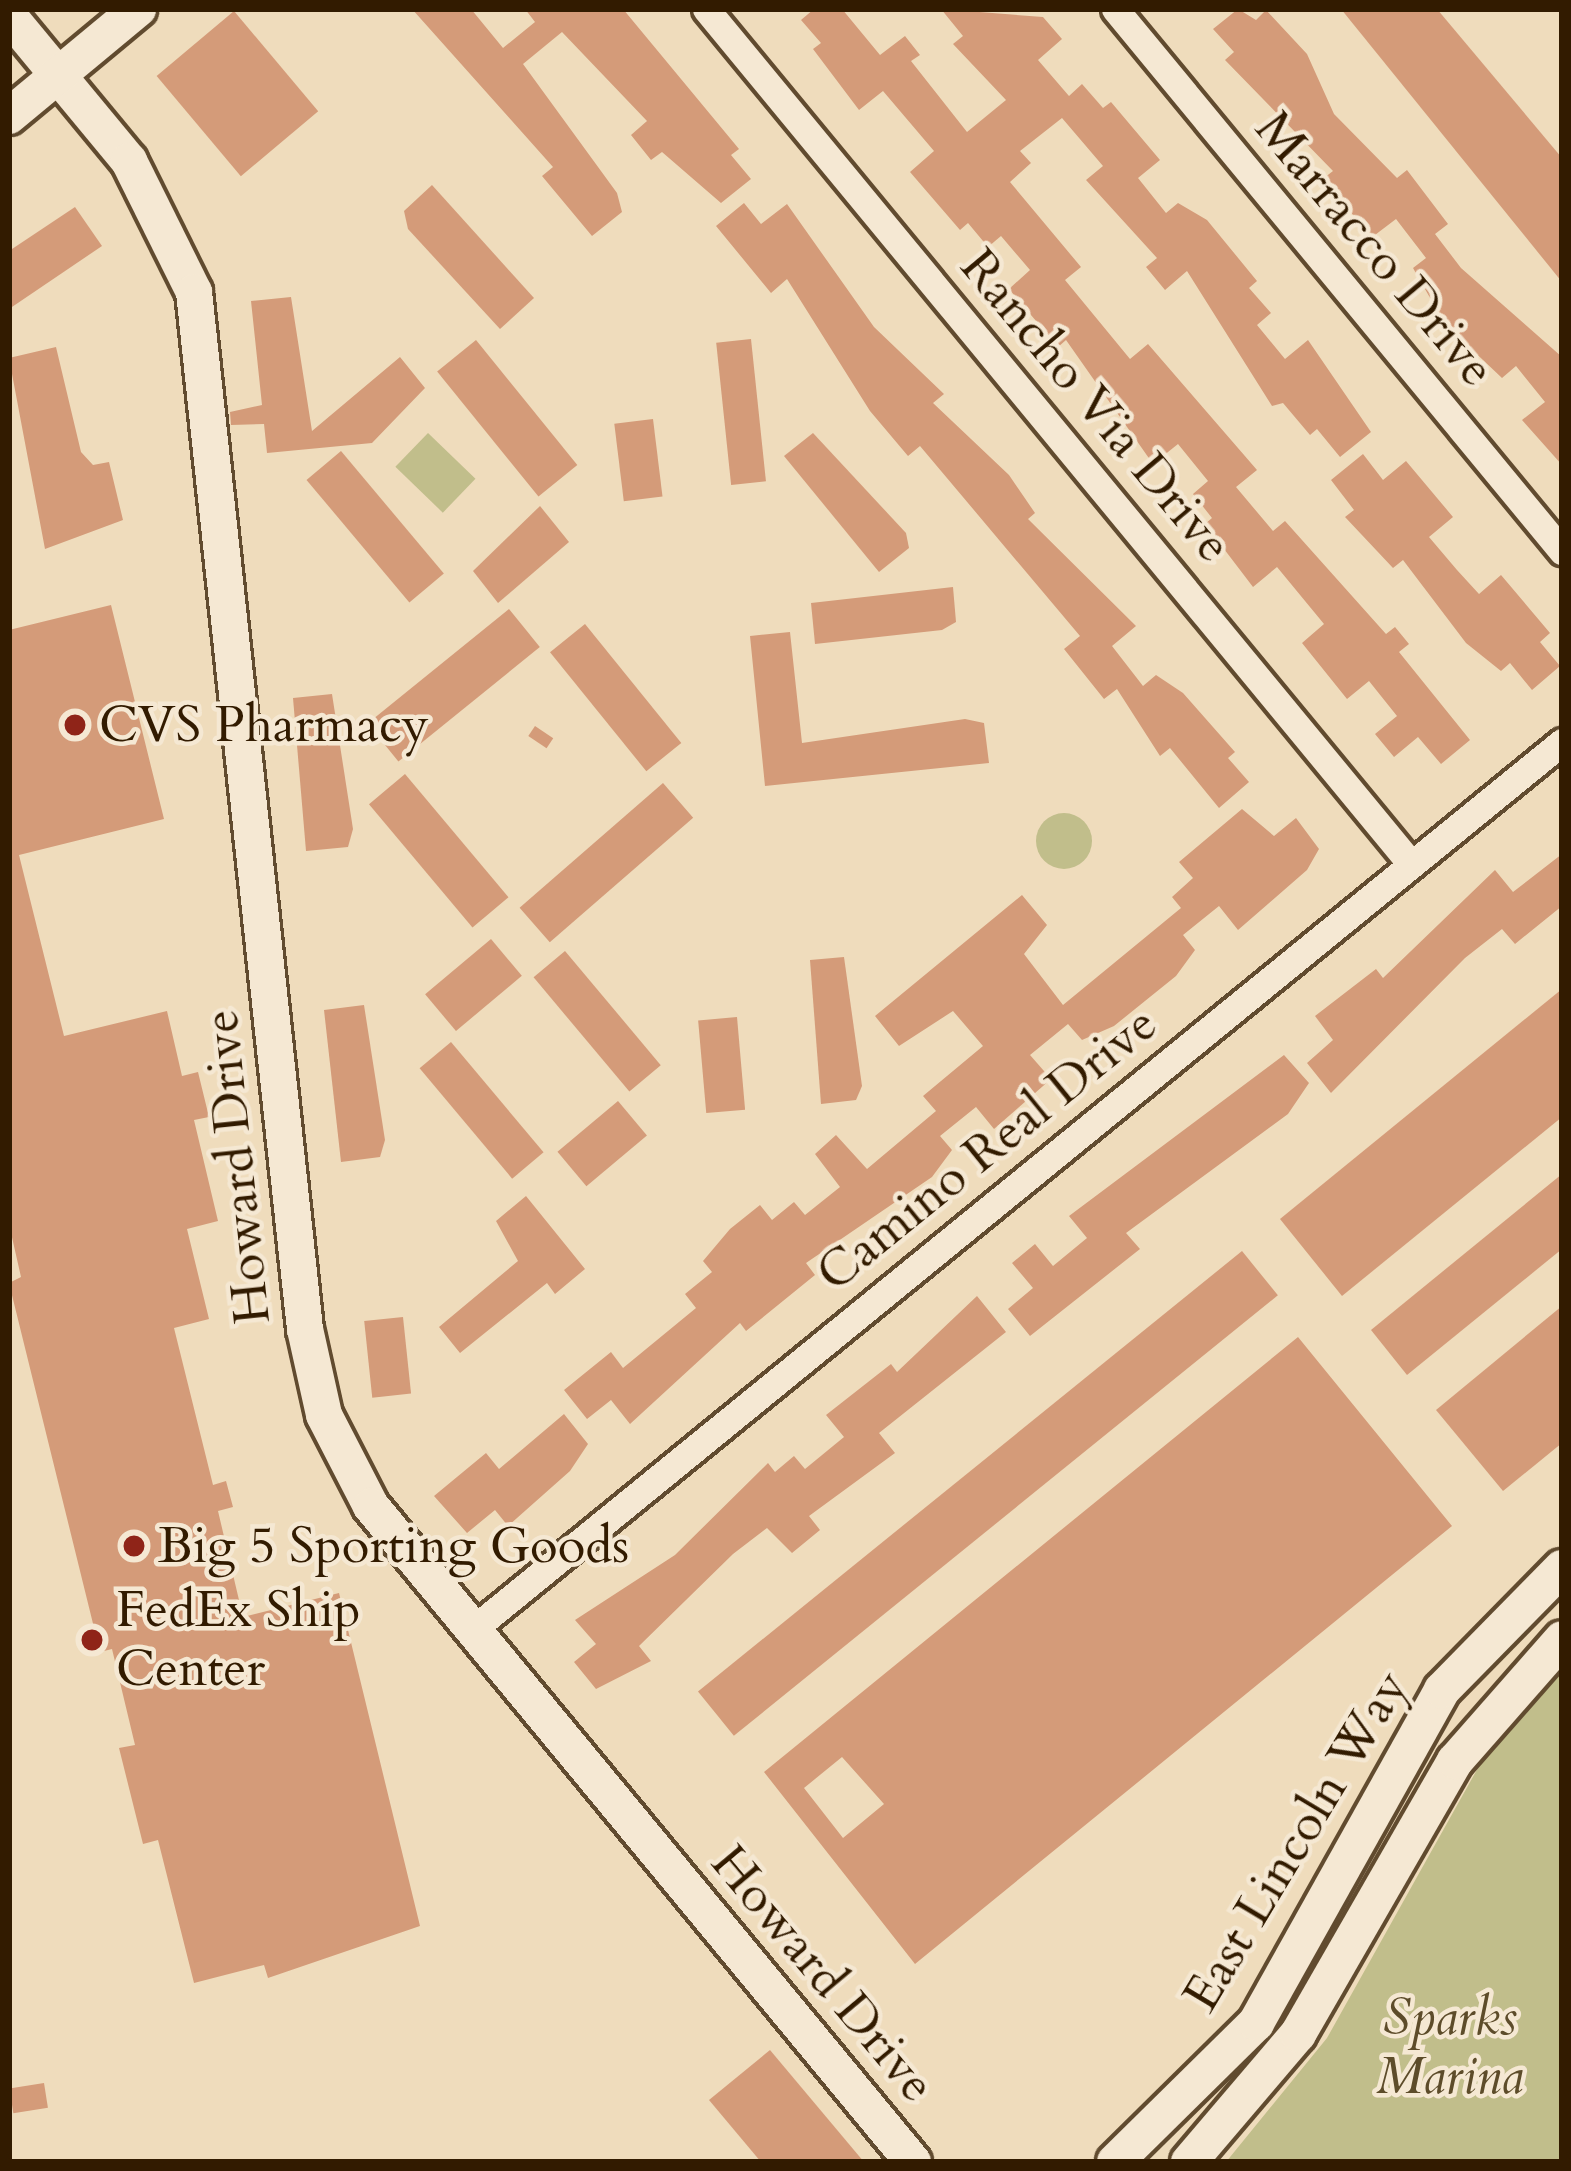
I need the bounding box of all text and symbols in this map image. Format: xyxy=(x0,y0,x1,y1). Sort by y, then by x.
street label: Marracco Drive xyxy=(1242,99,1508,399)
street label: Rancho Via Drive xyxy=(947,237,1245,575)
place label: CVS Pharmacy xyxy=(99,694,429,756)
marker: CVS Pharmacy xyxy=(62,712,88,738)
street label: Camino Real Drive xyxy=(805,993,1169,1305)
street label: Howard Drive xyxy=(190,1007,284,1327)
place label: Big 5 Sporting Goods xyxy=(158,1515,629,1577)
marker: Big 5 Sporting Goods xyxy=(121,1533,147,1559)
place label: FedEx Ship Center xyxy=(116,1580,361,1700)
marker: FedEx Ship Center xyxy=(79,1627,105,1653)
street label: East Lincoln Way xyxy=(1170,1660,1422,2022)
street label: Howard Drive xyxy=(698,1833,948,2115)
park label: Sparks Marina xyxy=(1376,1988,1524,2108)

